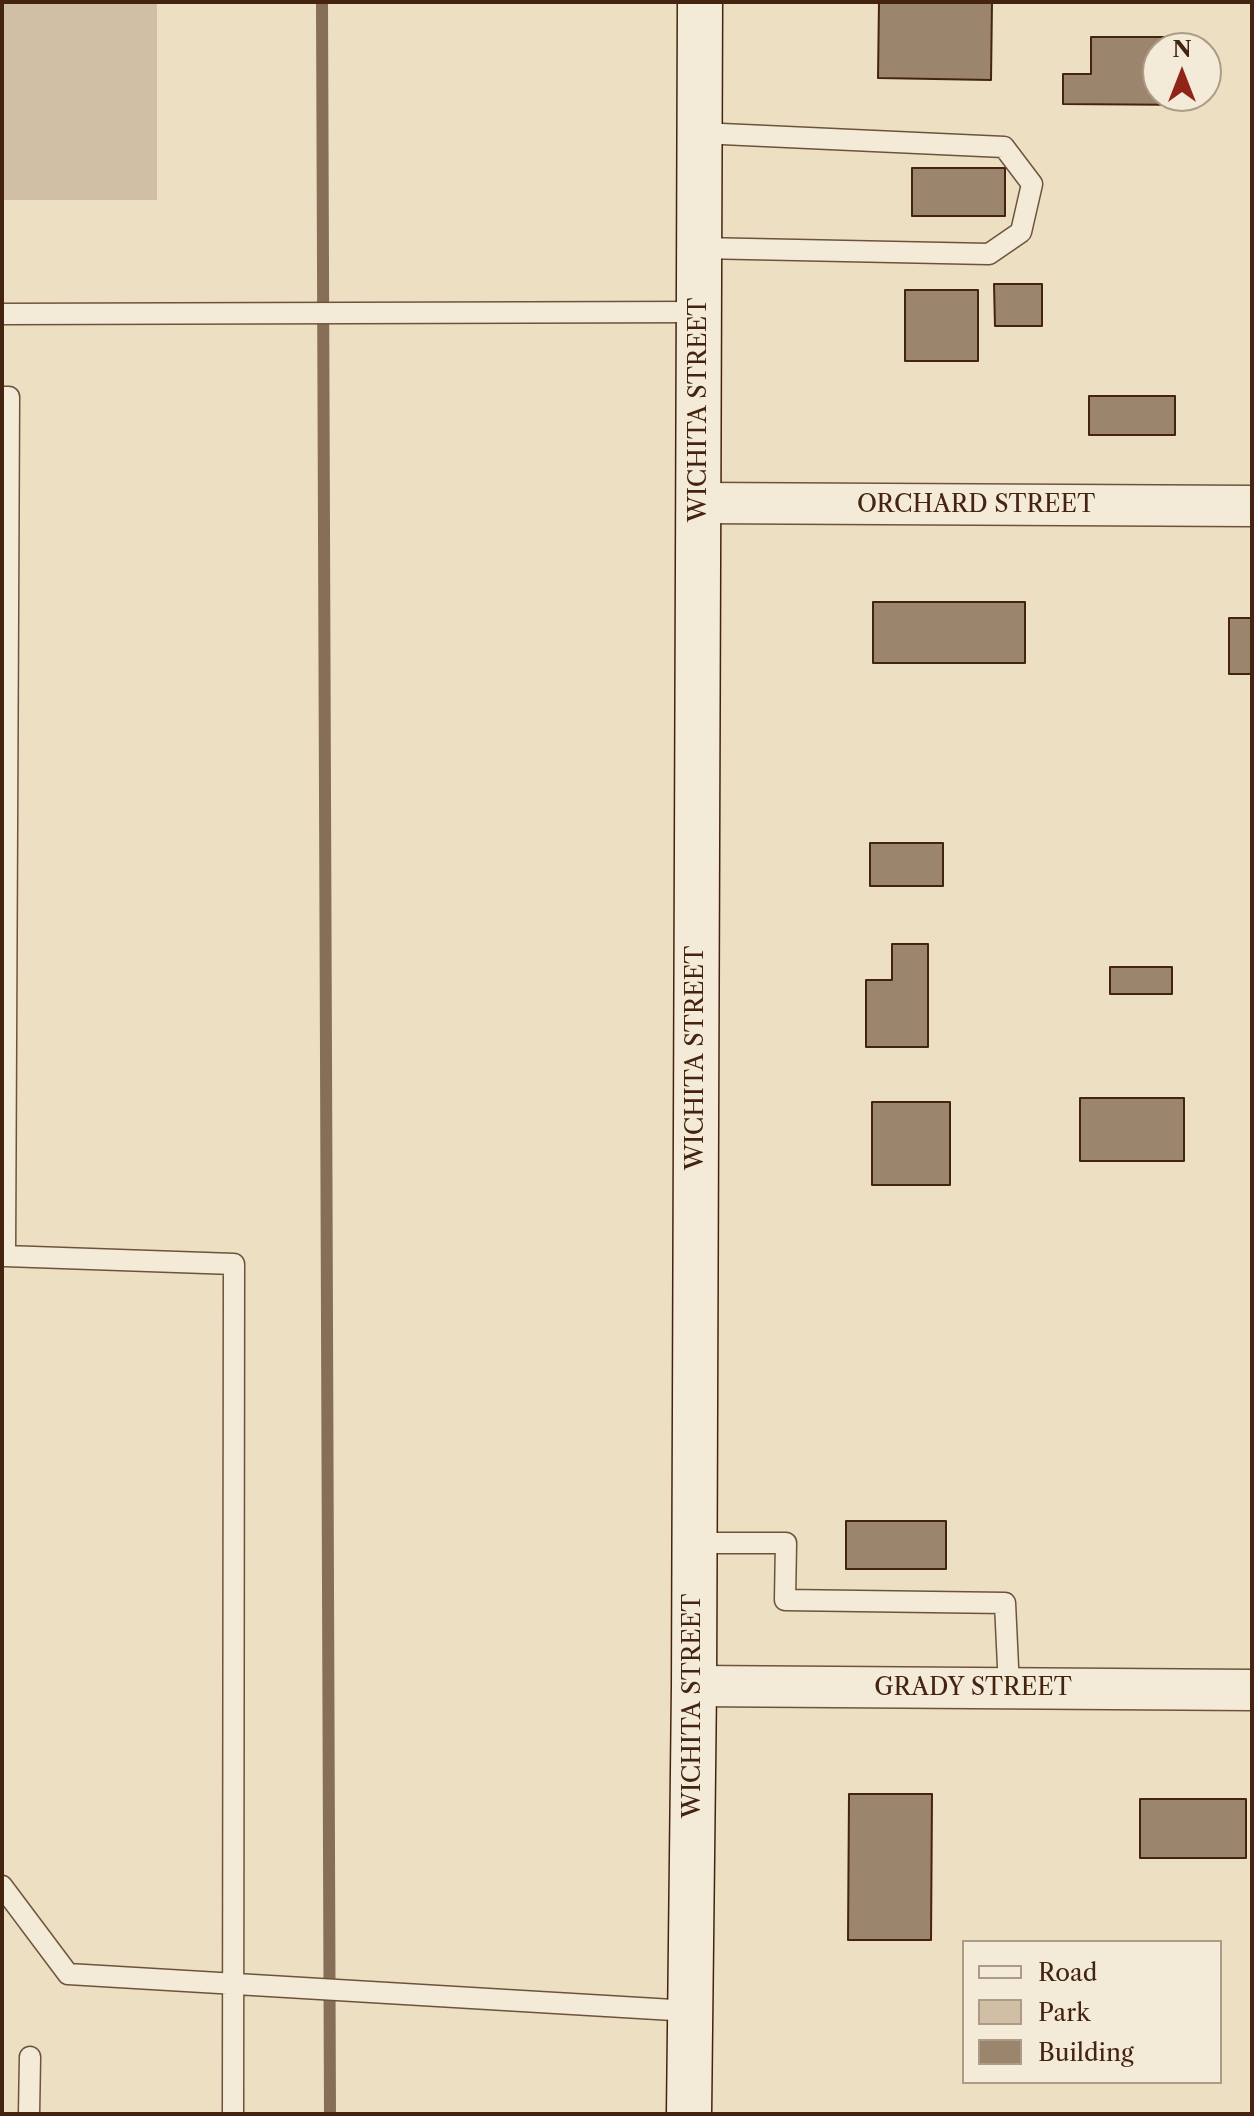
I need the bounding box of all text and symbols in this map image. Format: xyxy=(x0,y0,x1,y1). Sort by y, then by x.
north arrow xyxy=(1142,32,1222,112)
text: N xyxy=(1172,36,1192,63)
street label: WICHITA STREET xyxy=(685,298,713,522)
street label: ORCHARD STREET xyxy=(857,491,1095,519)
street label: WICHITA STREET xyxy=(682,946,710,1170)
street label: WICHITA STREET xyxy=(679,1594,707,1818)
street label: GRADY STREET xyxy=(874,1674,1072,1702)
legend xyxy=(962,1940,1222,2084)
text: Road xyxy=(1038,1958,1097,1987)
text: Park xyxy=(1038,1998,1090,2027)
text: Building xyxy=(1038,2038,1134,2067)

